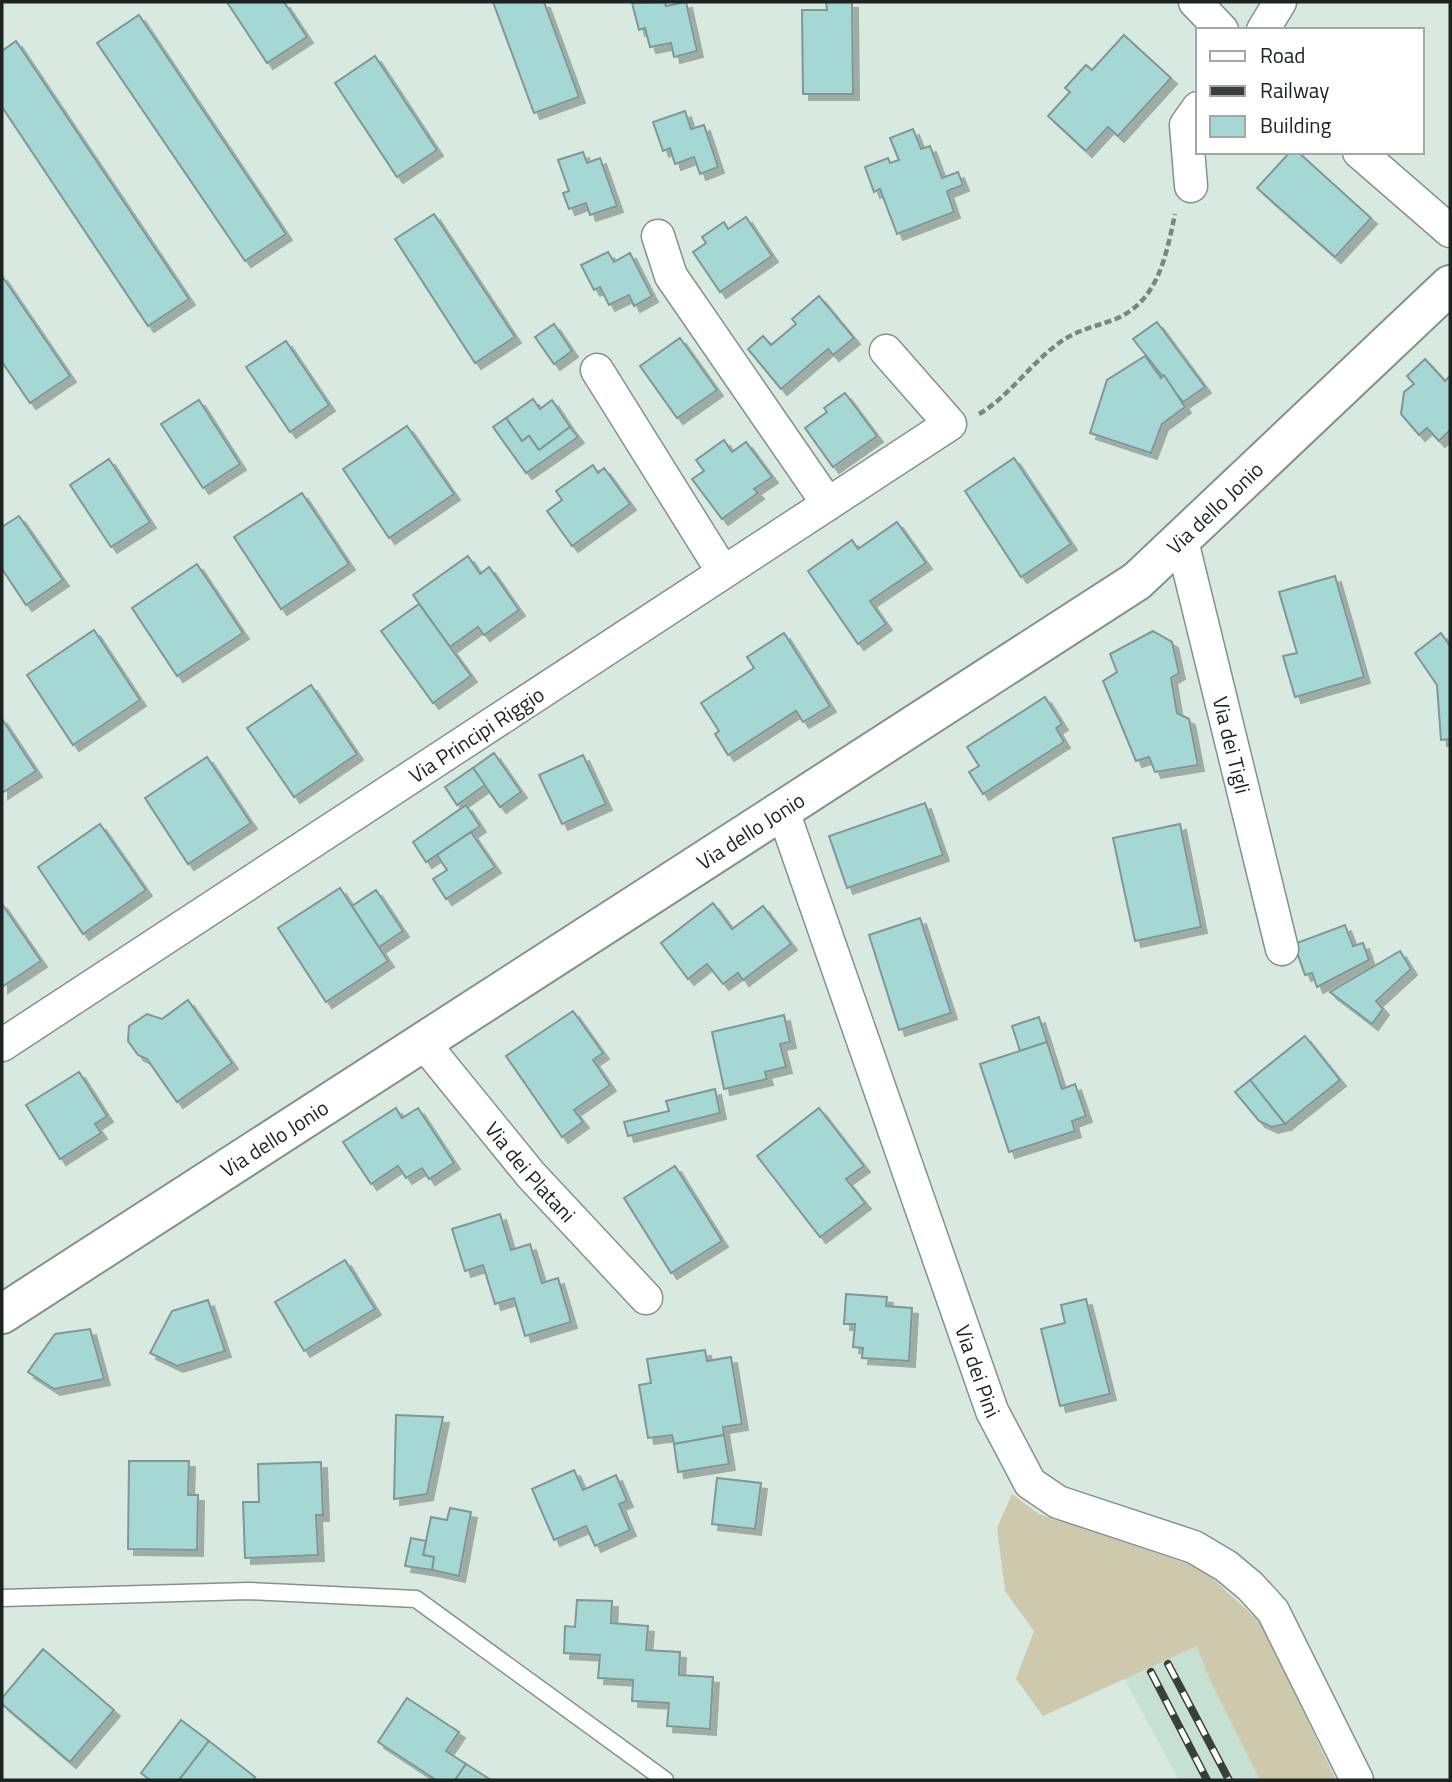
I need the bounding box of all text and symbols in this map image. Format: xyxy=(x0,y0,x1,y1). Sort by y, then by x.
legend xyxy=(1196,28,1424,154)
text: Road xyxy=(1260,39,1305,71)
text: Railway xyxy=(1260,74,1329,106)
text: Building xyxy=(1260,109,1332,141)
street label: Via dello Jonio xyxy=(1159,454,1270,562)
street label: Via Principi Riggio xyxy=(402,678,551,791)
street label: Via dei Tigli xyxy=(1205,693,1259,797)
street label: Via dello Jonio xyxy=(690,784,811,877)
street label: Via dello Jonio xyxy=(214,1091,335,1185)
street label: Via dei Platani xyxy=(478,1114,583,1229)
street label: Via dei Pini xyxy=(947,1320,1009,1423)

